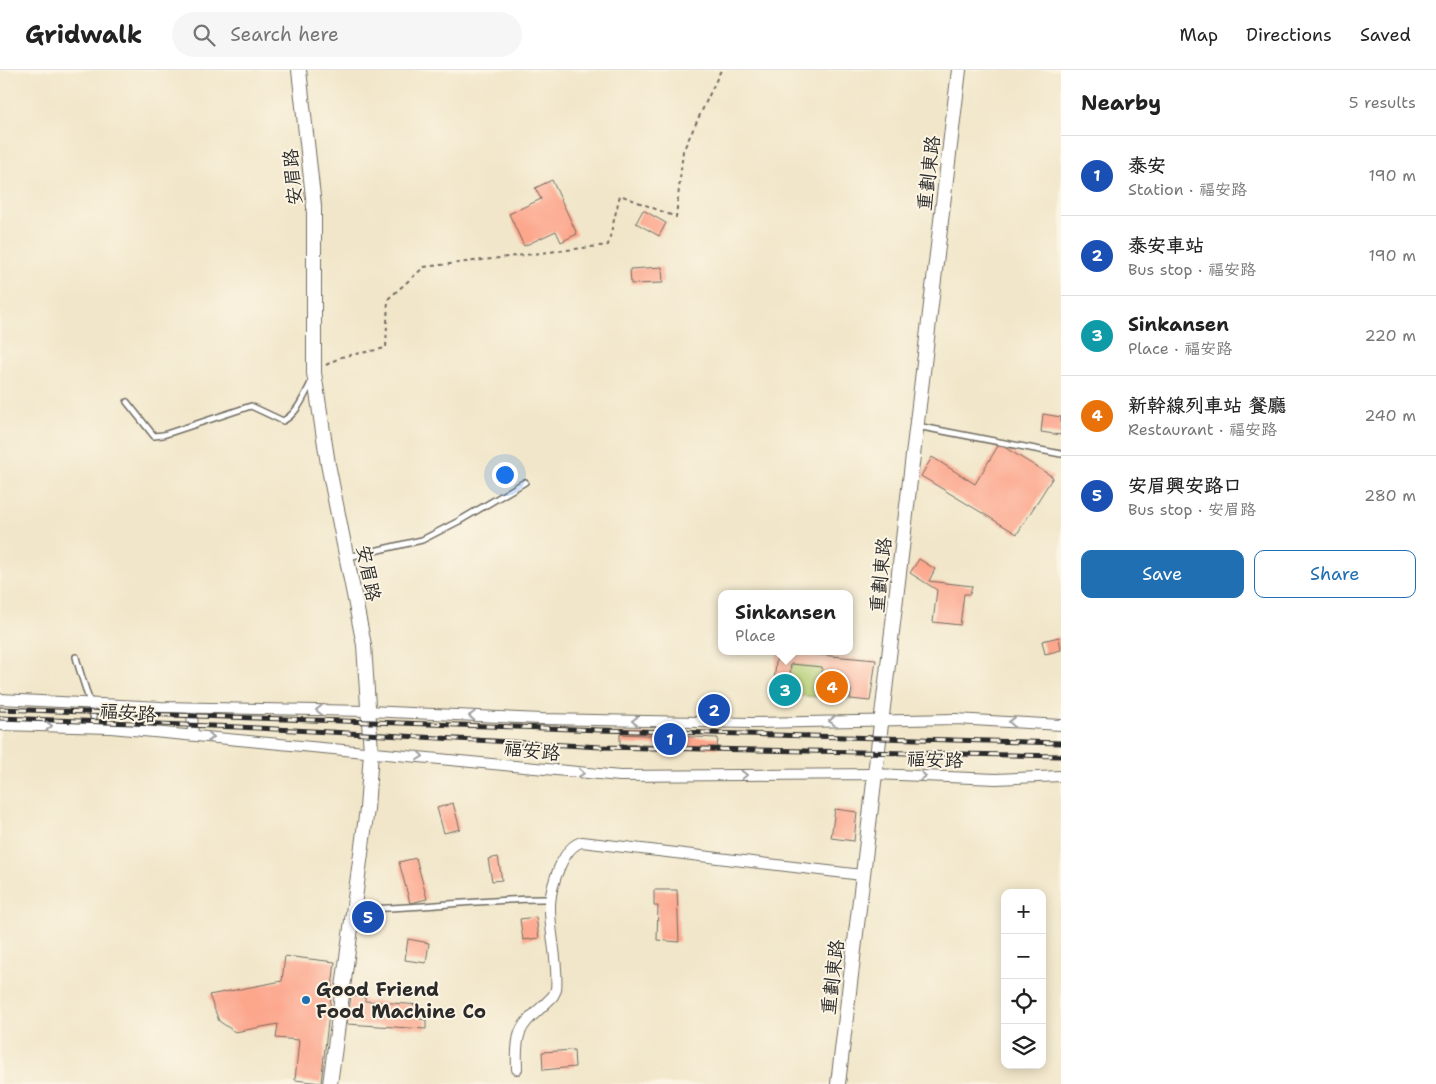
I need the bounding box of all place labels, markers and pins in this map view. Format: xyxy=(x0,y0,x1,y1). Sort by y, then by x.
pin: 4 xyxy=(816,668,848,706)
pin: 3 xyxy=(769,671,801,709)
pin: 2 xyxy=(698,691,730,729)
pin: 1 xyxy=(654,720,686,758)
pin: 5 xyxy=(352,898,384,936)
place label: Good Friend Food Machine Co xyxy=(316,977,486,1024)
marker: Good Friend Food Machine Co xyxy=(300,994,312,1006)

